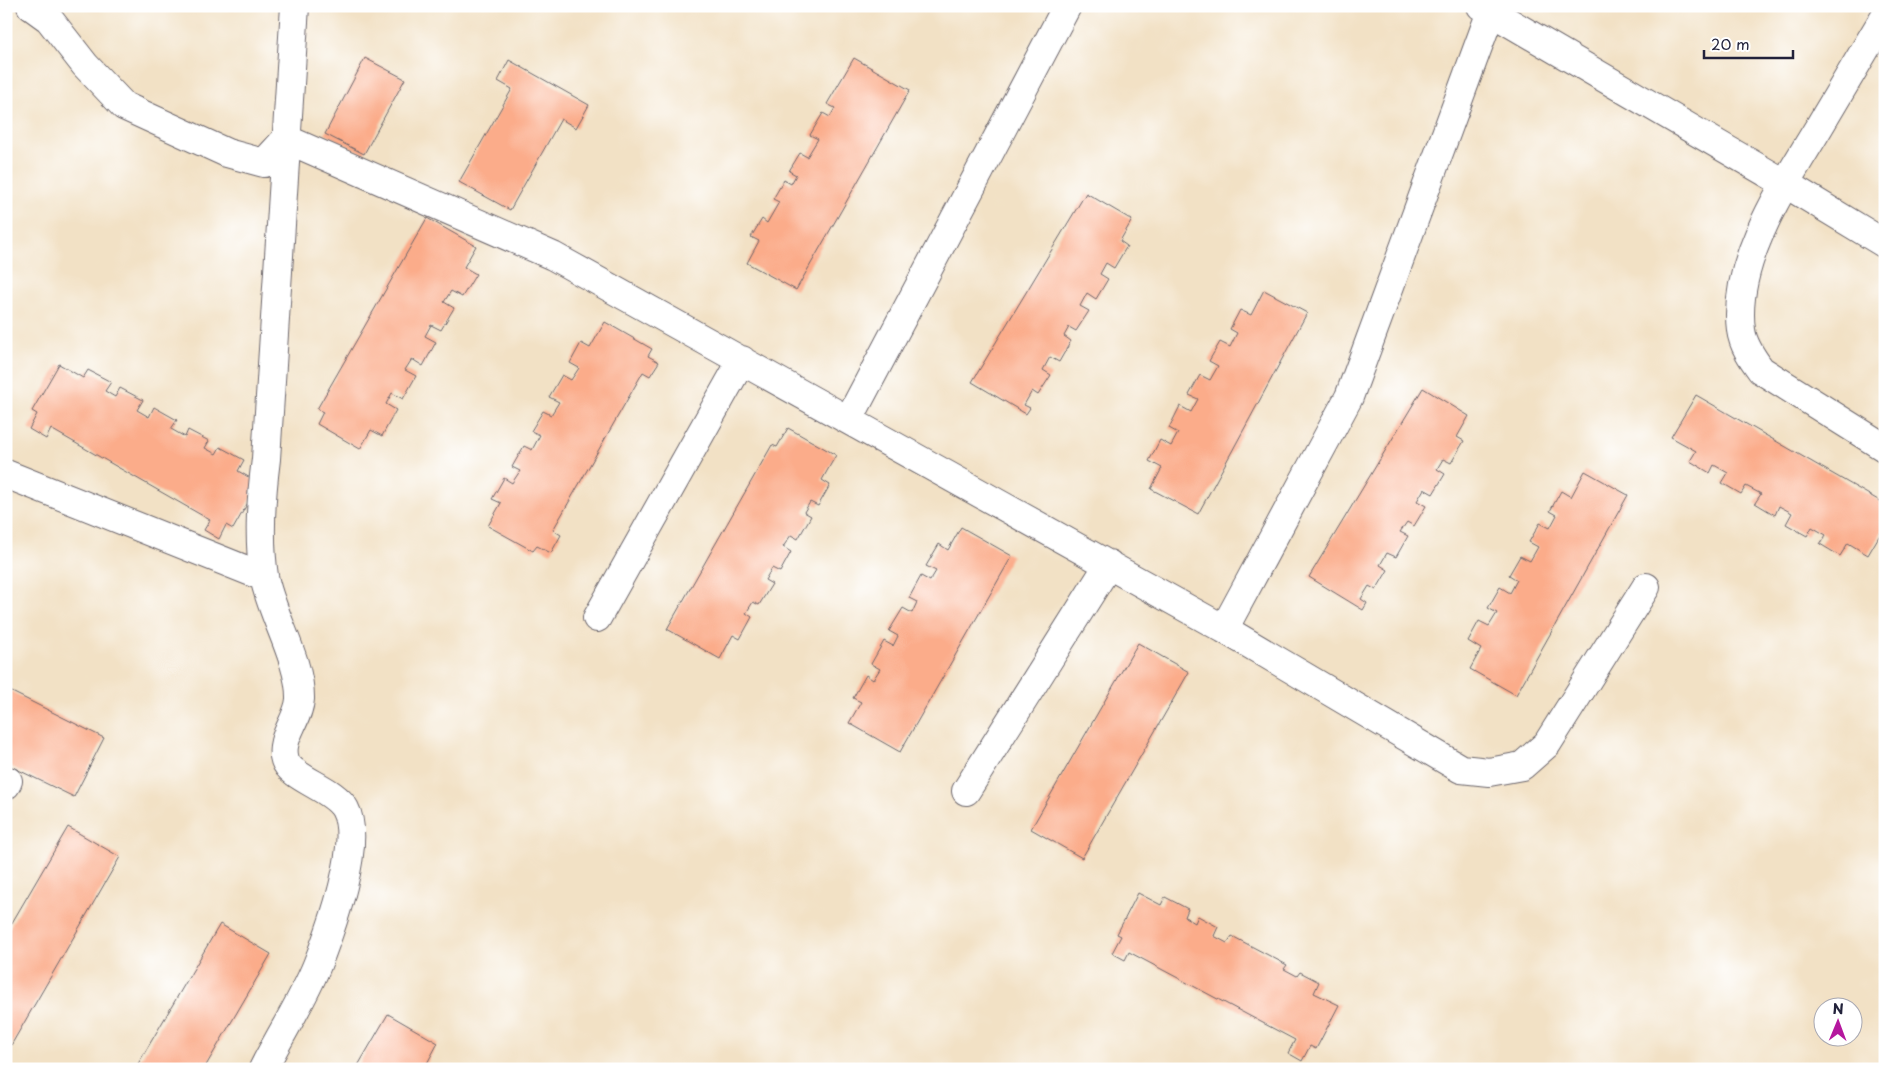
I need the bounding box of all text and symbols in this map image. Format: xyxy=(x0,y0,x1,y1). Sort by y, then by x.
scale bar xyxy=(1704,28,1792,60)
text: 20 m xyxy=(1711,32,1750,55)
north arrow xyxy=(1814,998,1864,1048)
text: N xyxy=(1833,998,1844,1019)

